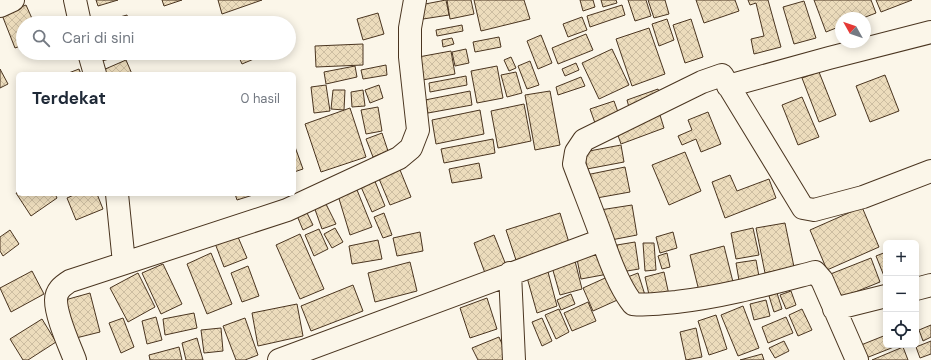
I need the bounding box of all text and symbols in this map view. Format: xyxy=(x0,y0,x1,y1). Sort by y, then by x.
north arrow xyxy=(835,12,871,48)
search box xyxy=(16,16,296,60)
icon: search xyxy=(30,27,52,49)
text: Cari di sini xyxy=(62,28,134,48)
text: Terdekat xyxy=(32,87,106,109)
text: 0 hasil xyxy=(241,90,280,107)
map controls xyxy=(883,240,919,348)
button: + xyxy=(883,240,919,276)
button: − xyxy=(883,276,919,312)
button: locate xyxy=(883,312,919,348)

